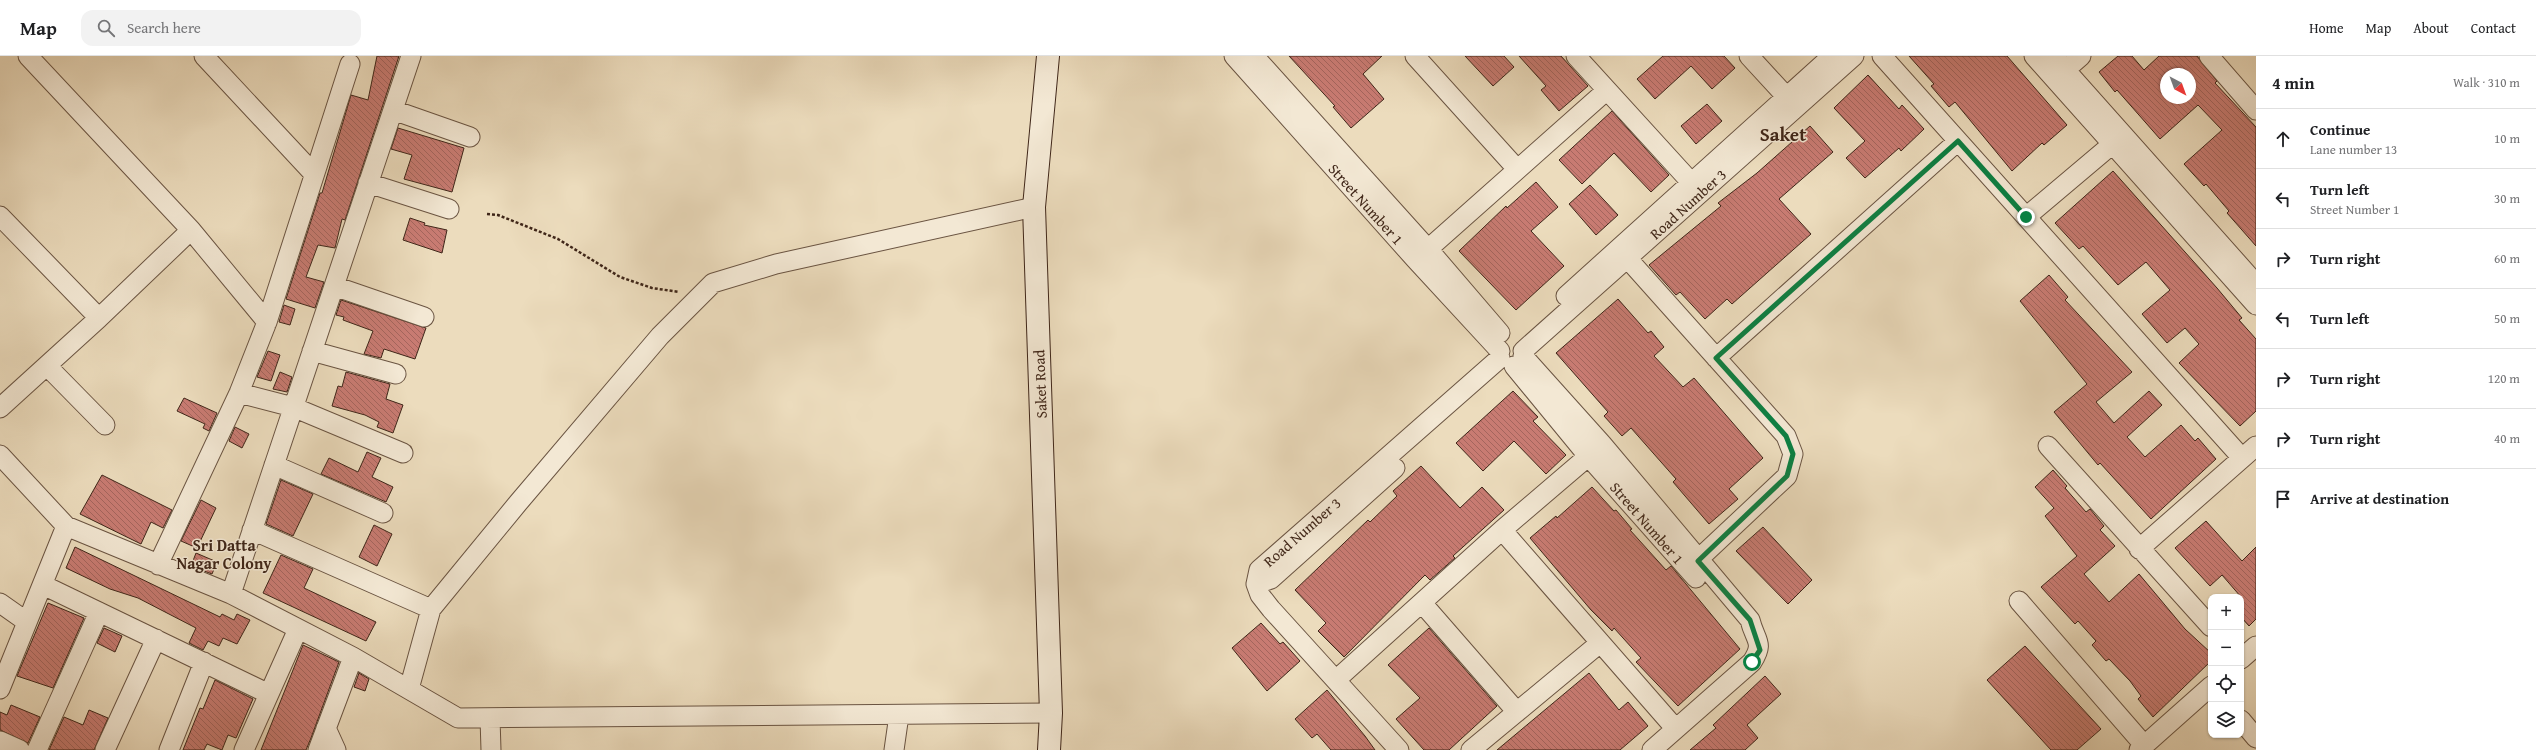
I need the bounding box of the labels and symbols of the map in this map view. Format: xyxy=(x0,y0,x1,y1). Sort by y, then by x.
north arrow xyxy=(2160,68,2196,104)
district label: Saket xyxy=(1760,120,1807,148)
street label: Street Number 1 xyxy=(1324,159,1408,249)
street label: Road Number 3 xyxy=(1645,164,1731,244)
route end xyxy=(2017,208,2035,226)
street label: Saket Road xyxy=(1028,349,1052,419)
street label: Street Number 1 xyxy=(1605,477,1689,569)
street label: Road Number 3 xyxy=(1259,492,1345,572)
district label: Sri Datta Nagar Colony xyxy=(176,533,272,575)
route start xyxy=(1743,653,1761,671)

